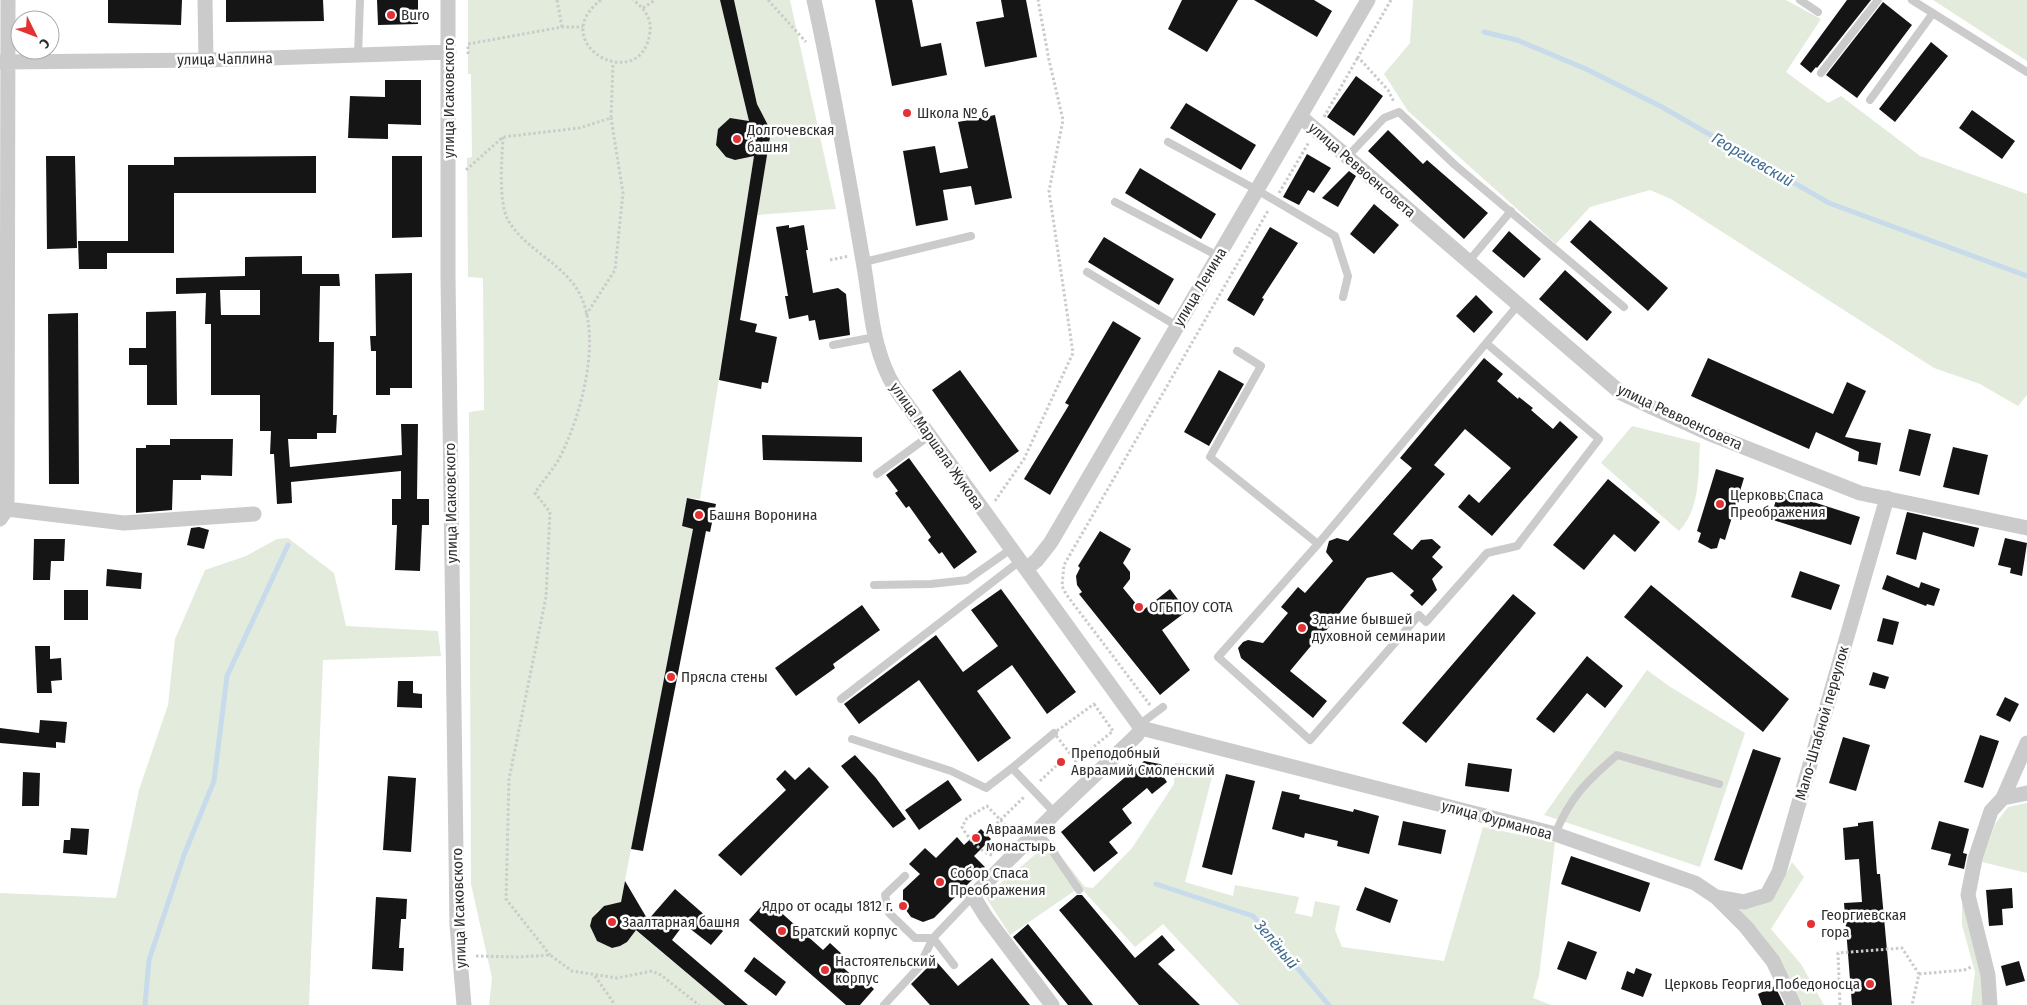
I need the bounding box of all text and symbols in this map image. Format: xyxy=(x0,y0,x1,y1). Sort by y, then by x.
place label: Buro xyxy=(401,6,430,24)
marker: Buro xyxy=(385,9,397,21)
north arrow xyxy=(10,10,60,60)
text: С xyxy=(35,35,53,52)
street label: улица Исаковского xyxy=(440,38,458,158)
street label: улица Чаплина xyxy=(177,49,273,69)
place label: Школа № 6 xyxy=(917,104,989,122)
marker: Школа № 6 xyxy=(901,107,913,119)
street label: улица Реввоенсовета xyxy=(1305,119,1419,221)
place label: Долгочевская башня xyxy=(746,121,834,156)
water label: Георгиевский xyxy=(1708,128,1797,190)
marker: Долгочевская башня xyxy=(731,133,743,145)
street label: улица Ленина xyxy=(1169,244,1231,330)
street label: улица Маршала Жукова xyxy=(886,379,988,513)
street label: улица Реввоенсовета xyxy=(1615,380,1745,454)
street label: улица Исаковского xyxy=(441,442,461,563)
place label: Церковь Спаса Преображения xyxy=(1730,486,1826,521)
marker: Церковь Спаса Преображения xyxy=(1714,498,1726,510)
place label: Башня Воронина xyxy=(709,506,817,524)
marker: Башня Воронина xyxy=(693,509,705,521)
place label: ОГБПОУ СОТА xyxy=(1149,598,1233,616)
marker: ОГБПОУ СОТА xyxy=(1133,601,1145,613)
place label: Здание бывшей духовной семинарии xyxy=(1312,610,1446,645)
marker: Здание бывшей духовной семинарии xyxy=(1296,622,1308,634)
street label: Мало-Штабной переулок xyxy=(1791,644,1853,802)
place label: Прясла стены xyxy=(681,668,768,686)
marker: Прясла стены xyxy=(665,671,677,683)
place label: Преподобный Авраамий Смоленский xyxy=(1071,744,1215,779)
marker: Преподобный Авраамий Смоленский xyxy=(1055,756,1067,768)
street label: улица Фурманова xyxy=(1440,797,1554,843)
place label: Авраамиев монастырь xyxy=(986,820,1056,855)
marker: Авраамиев монастырь xyxy=(970,832,982,844)
street label: улица Исаковского xyxy=(448,847,470,969)
place label: Собор Спаса Преображения xyxy=(950,864,1046,899)
marker: Собор Спаса Преображения xyxy=(934,876,946,888)
place label: Ядро от осады 1812 г. xyxy=(762,897,893,915)
marker: Ядро от осады 1812 г. xyxy=(897,900,909,912)
place label: Георгиевская гора xyxy=(1821,906,1906,941)
place label: Заалтарная башня xyxy=(622,913,740,931)
water label: Зелёный xyxy=(1250,915,1303,973)
marker: Заалтарная башня xyxy=(606,916,618,928)
marker: Георгиевская гора xyxy=(1805,918,1817,930)
place label: Братский корпус xyxy=(792,922,898,940)
marker: Братский корпус xyxy=(776,925,788,937)
place label: Настоятельский корпус xyxy=(835,952,936,987)
marker: Настоятельский корпус xyxy=(819,964,831,976)
place label: Церковь Георгия Победоносца xyxy=(1664,975,1860,993)
marker: Церковь Георгия Победоносца xyxy=(1864,978,1876,990)

